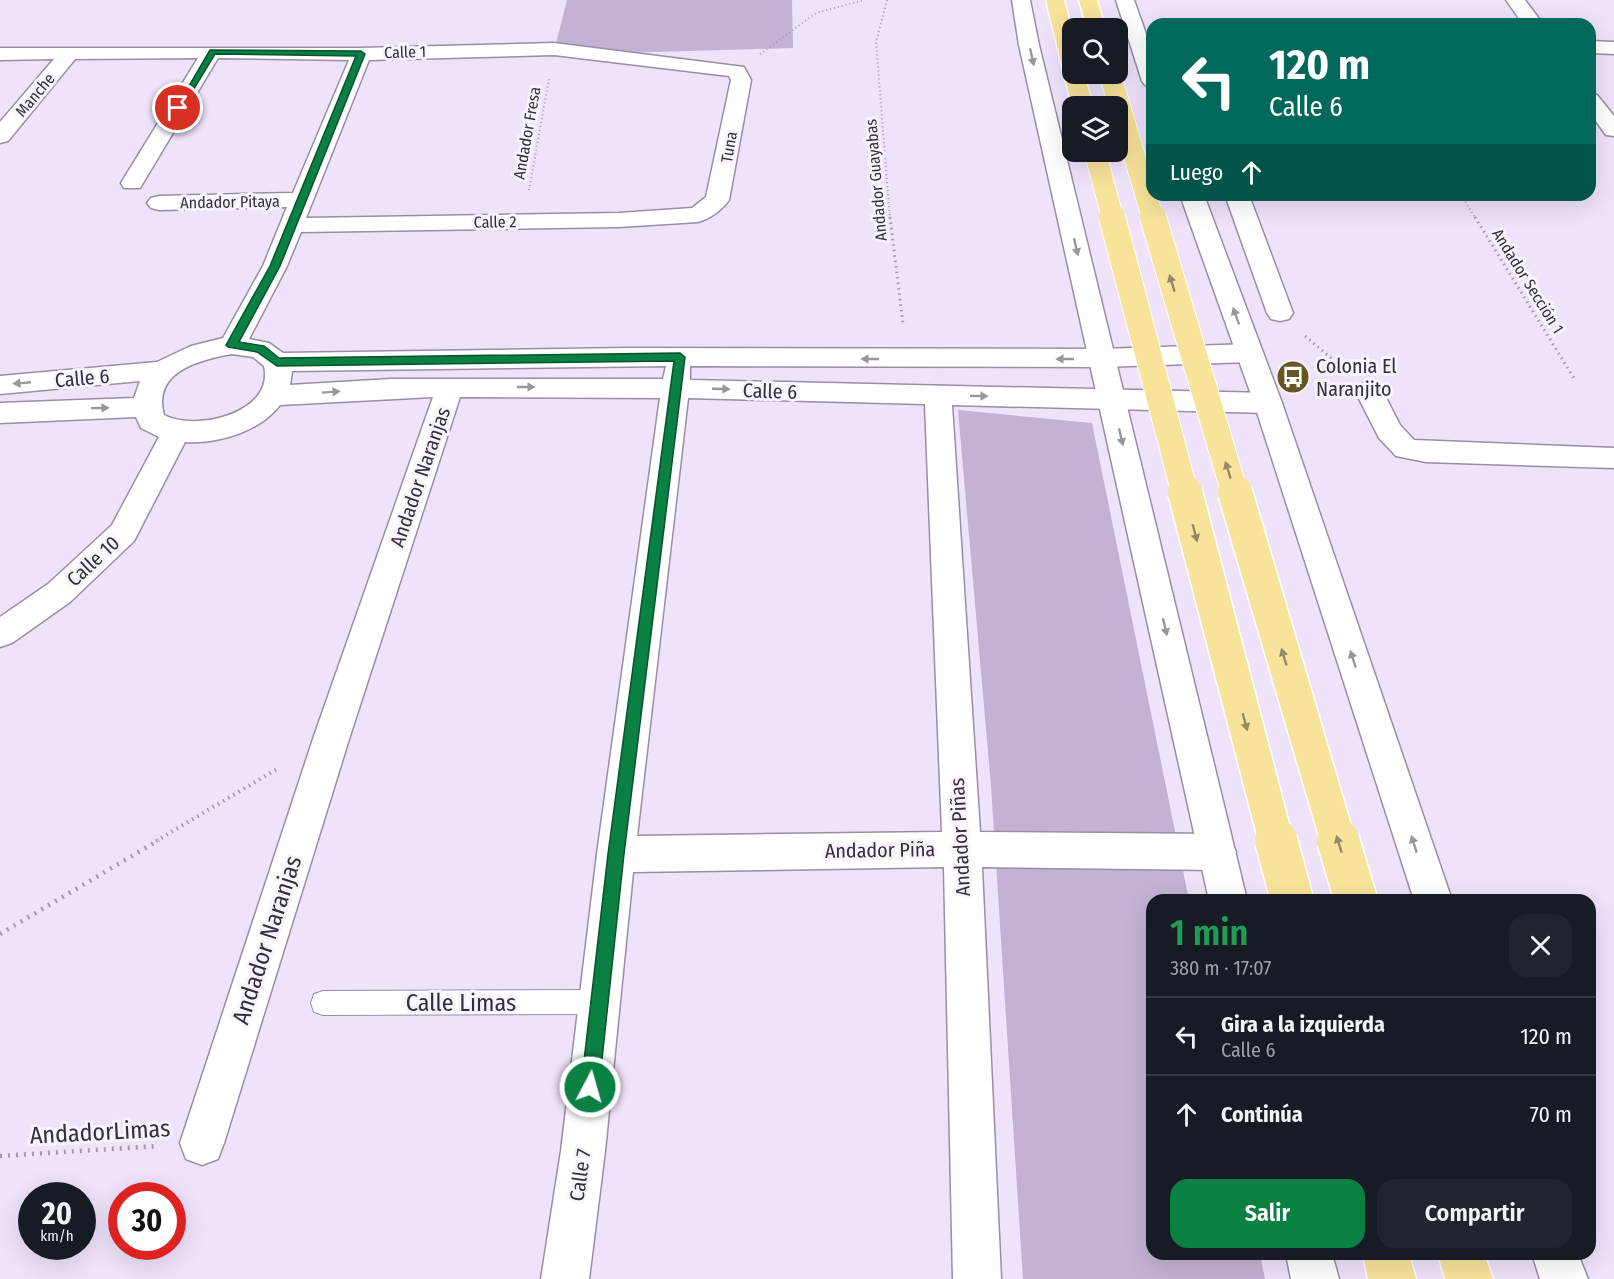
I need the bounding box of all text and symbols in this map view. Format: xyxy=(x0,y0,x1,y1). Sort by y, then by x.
map controls xyxy=(1062,18,1128,162)
button: search xyxy=(1062,18,1128,84)
text: 120 m xyxy=(1269,40,1370,90)
street label: Calle 1 xyxy=(384,42,426,62)
icon: left xyxy=(1170,42,1248,120)
one-way arrow xyxy=(1028,48,1037,67)
street label: Manche xyxy=(11,69,59,121)
pin xyxy=(152,82,203,133)
street label: Andador Fresa xyxy=(510,85,545,181)
icon: arrive xyxy=(161,91,194,124)
text: Calle 6 xyxy=(1269,91,1343,123)
button: layers xyxy=(1062,96,1128,162)
street label: Andador Guayabas xyxy=(861,118,891,242)
street label: Tuna xyxy=(717,130,741,164)
icon: ahead xyxy=(1235,156,1268,189)
text: Luego xyxy=(1170,159,1223,186)
street label: Andador Pitaya xyxy=(180,192,280,212)
street label: Calle 2 xyxy=(473,212,517,232)
street label: Andador Sección 1 xyxy=(1488,225,1568,337)
one-way arrow xyxy=(1072,238,1082,257)
one-way arrow xyxy=(1167,274,1176,292)
one-way arrow xyxy=(1231,307,1241,325)
one-way arrow xyxy=(861,354,880,364)
one-way arrow xyxy=(1056,354,1075,364)
place label: Colonia El Naranjito xyxy=(1316,354,1397,401)
bus stop icon: Colonia El Naranjito xyxy=(1275,359,1311,395)
street label: Calle 6 xyxy=(54,364,110,392)
one-way arrow xyxy=(12,378,31,388)
street label: Calle 6 xyxy=(742,378,798,404)
one-way arrow xyxy=(517,382,536,392)
one-way arrow xyxy=(712,385,731,394)
one-way arrow xyxy=(322,387,341,397)
one-way arrow xyxy=(969,391,988,401)
one-way arrow xyxy=(91,403,110,413)
street label: Andador Naranjas xyxy=(385,404,455,550)
one-way arrow xyxy=(1117,428,1127,446)
one-way arrow xyxy=(1223,461,1232,479)
one-way arrow xyxy=(1191,524,1201,542)
street label: Calle 10 xyxy=(62,531,124,591)
one-way arrow xyxy=(1161,618,1170,637)
one-way arrow xyxy=(1278,648,1288,666)
one-way arrow xyxy=(1348,650,1357,668)
one-way arrow xyxy=(1241,713,1250,731)
street label: Andador Piñas xyxy=(945,777,975,897)
one-way arrow xyxy=(1334,835,1343,853)
one-way arrow xyxy=(1409,835,1419,853)
street label: Andador Piña xyxy=(825,837,935,863)
street label: Andador Naranjas xyxy=(227,852,307,1028)
text: 1 min xyxy=(1170,911,1248,955)
button: close xyxy=(1509,914,1572,977)
text: 380 m · 17:07 xyxy=(1170,956,1271,980)
street label: Calle Limas xyxy=(406,989,516,1017)
text: Gira a la izquierda xyxy=(1221,1011,1385,1038)
icon: left xyxy=(1170,1020,1203,1053)
text: 120 m xyxy=(1520,1023,1572,1050)
text: Calle 6 xyxy=(1221,1038,1276,1062)
position arrow xyxy=(558,1055,622,1119)
icon: ahead xyxy=(1170,1098,1203,1131)
text: Continúa xyxy=(1221,1101,1303,1128)
text: 70 m xyxy=(1530,1101,1572,1128)
street label: AndadorLimas xyxy=(29,1114,171,1150)
street label: Calle 7 xyxy=(564,1147,596,1203)
button: Salir xyxy=(1170,1179,1365,1248)
button: Compartir xyxy=(1377,1179,1572,1248)
speed limit sign: 30 xyxy=(108,1182,186,1260)
text: 20 xyxy=(42,1196,72,1232)
text: km/h xyxy=(40,1227,74,1245)

